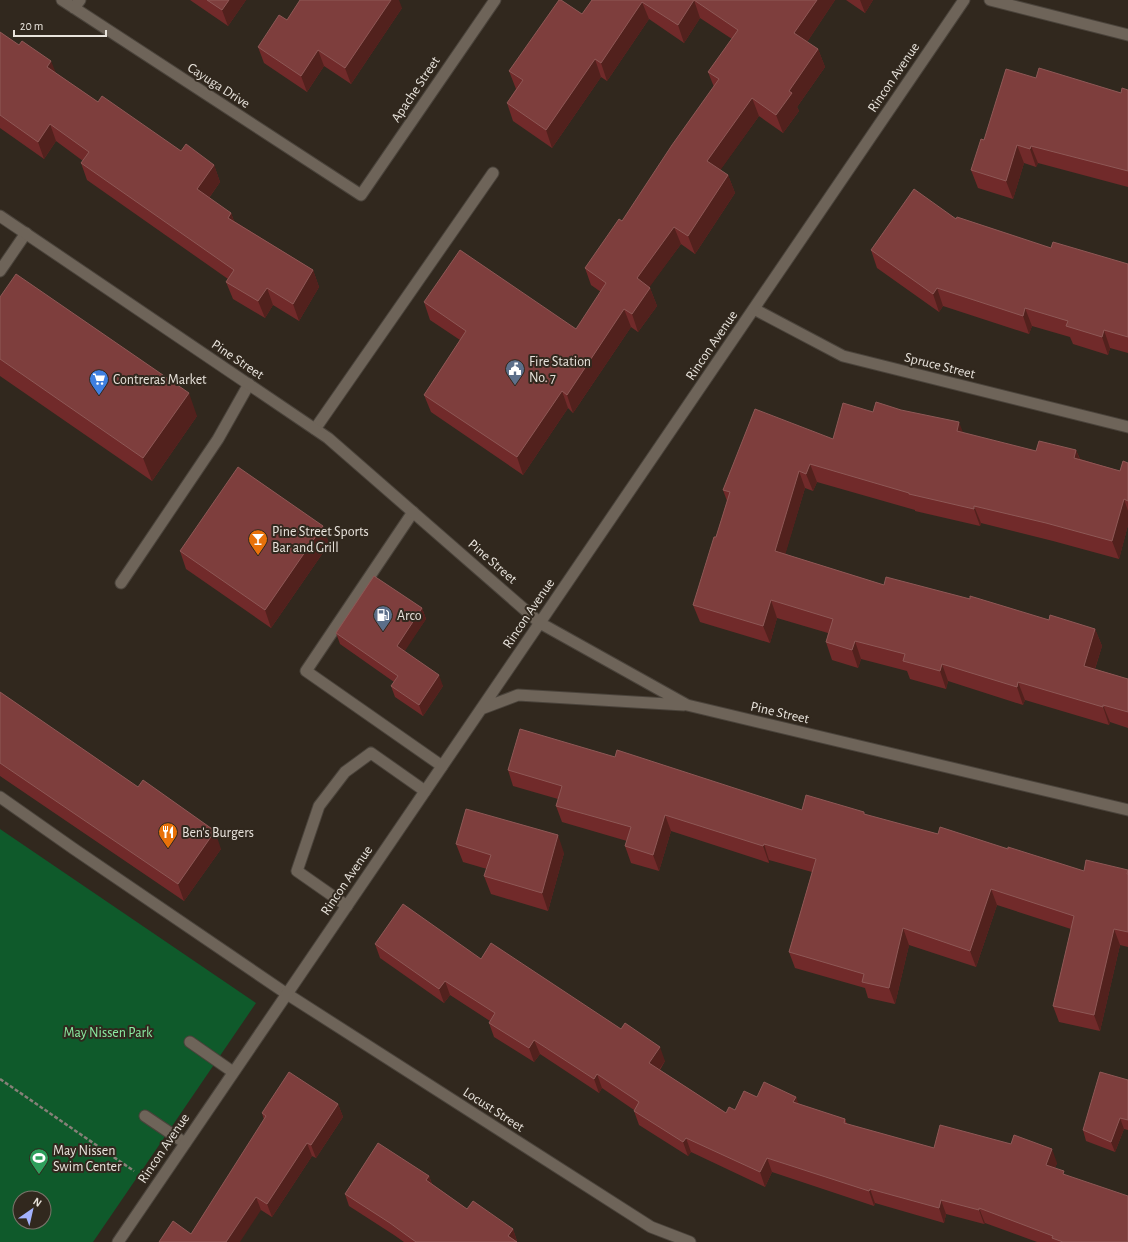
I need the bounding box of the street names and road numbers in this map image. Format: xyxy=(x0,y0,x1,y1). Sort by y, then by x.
street label: Rincon Avenue xyxy=(865,40,922,115)
street label: Apache Street xyxy=(389,54,443,125)
street label: Cayuga Drive xyxy=(185,61,252,111)
street label: Rincon Avenue xyxy=(683,308,740,383)
street label: Pine Street xyxy=(209,337,267,383)
street label: Spruce Street xyxy=(903,350,977,382)
street label: Pine Street xyxy=(465,537,520,587)
street label: Rincon Avenue xyxy=(500,576,557,651)
street label: Pine Street xyxy=(749,699,811,727)
street label: Rincon Avenue xyxy=(318,843,375,918)
street label: Locust Street xyxy=(460,1085,527,1135)
street label: Rincon Avenue xyxy=(135,1111,192,1186)

